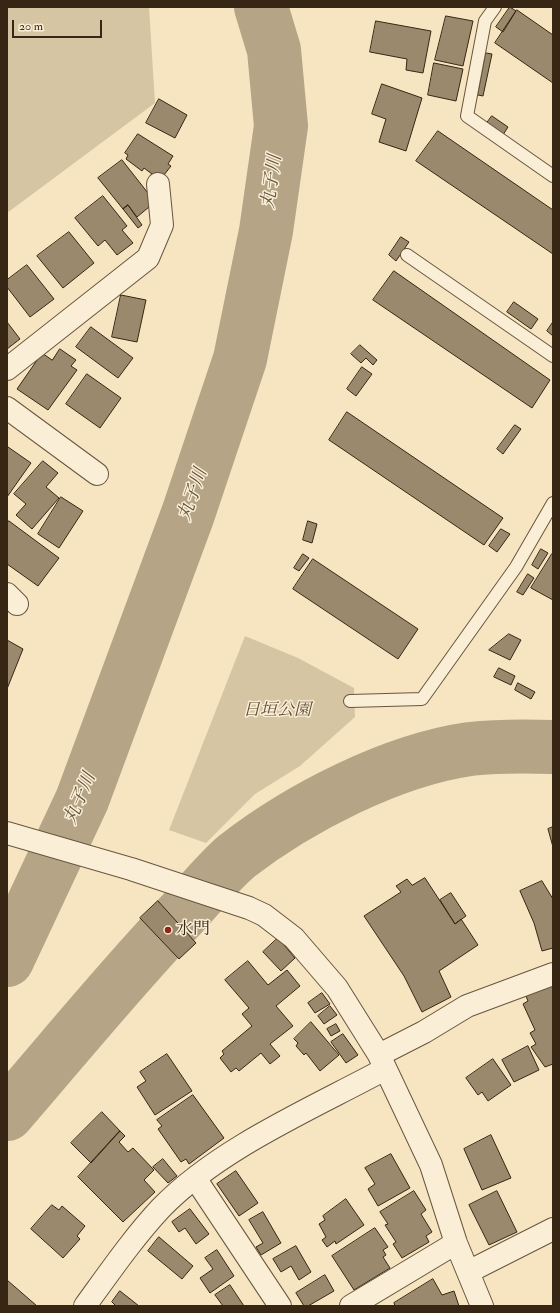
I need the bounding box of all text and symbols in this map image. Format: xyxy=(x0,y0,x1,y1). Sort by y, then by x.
scale bar xyxy=(14,12,104,38)
text: 20 m xyxy=(19,19,43,34)
water label: 丸子川 xyxy=(259,154,287,210)
water label: 丸子川 xyxy=(175,466,213,524)
park label: 日垣公園 xyxy=(243,701,311,721)
water label: 丸子川 xyxy=(61,770,101,828)
place label: 水門 xyxy=(176,920,210,940)
marker: 水門 xyxy=(163,925,173,935)

